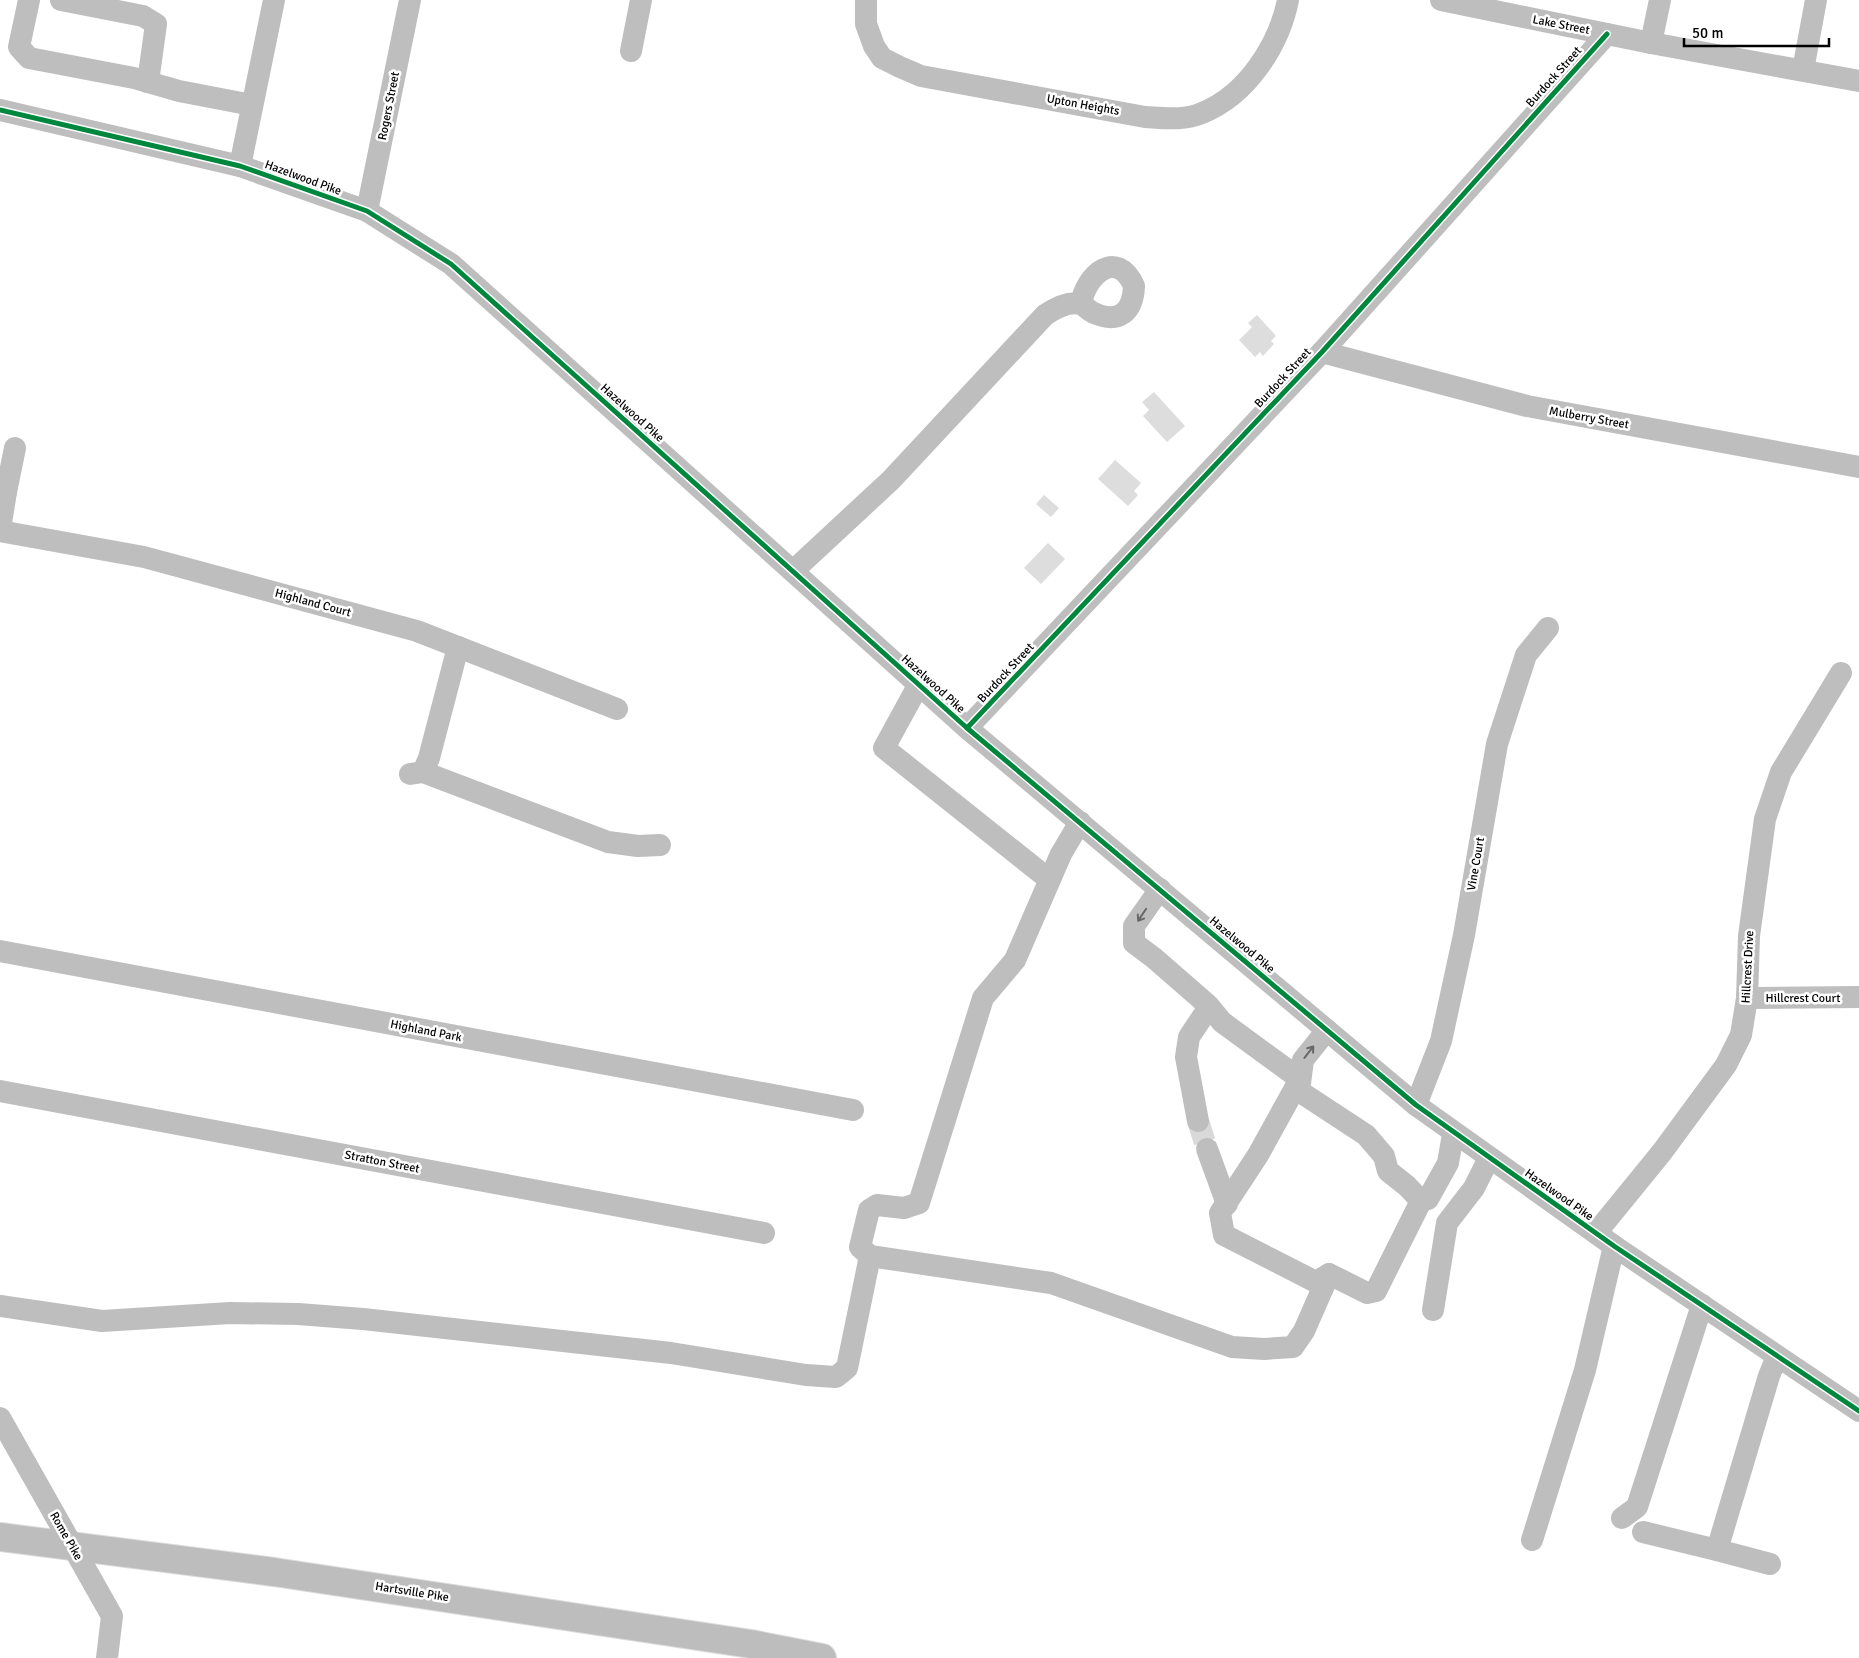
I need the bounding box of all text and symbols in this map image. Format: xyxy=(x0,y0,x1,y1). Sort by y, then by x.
street label: Lake Street xyxy=(1531,12,1591,38)
scale bar xyxy=(1684,15,1829,47)
text: 50 m xyxy=(1692,24,1723,42)
street label: Burdock Street xyxy=(1523,44,1585,110)
street label: Rogers Street xyxy=(375,71,403,141)
street label: Upton Heights xyxy=(1045,91,1121,119)
street label: Hazelwood Pike xyxy=(263,157,343,199)
street label: Burdock Street xyxy=(1251,345,1315,411)
street label: Hazelwood Pike xyxy=(597,380,667,446)
street label: Mulberry Street xyxy=(1548,404,1630,432)
street label: Highland Court xyxy=(273,586,353,620)
street label: Burdock Street xyxy=(974,640,1038,706)
street label: Hazelwood Pike xyxy=(898,651,968,717)
street label: Vine Court xyxy=(1464,836,1488,892)
one-way arrow xyxy=(1137,907,1147,921)
street label: Hazelwood Pike xyxy=(1206,913,1278,977)
street label: Hillcrest Drive xyxy=(1739,930,1757,1004)
street label: Hillcrest Court xyxy=(1766,991,1840,1006)
street label: Highland Park xyxy=(389,1017,463,1045)
one-way arrow xyxy=(1304,1046,1315,1059)
street label: Stratton Street xyxy=(343,1147,421,1177)
street label: Hazelwood Pike xyxy=(1522,1166,1596,1224)
street label: Rome Pike xyxy=(46,1509,86,1563)
street label: Hartsville Pike xyxy=(374,1579,450,1605)

